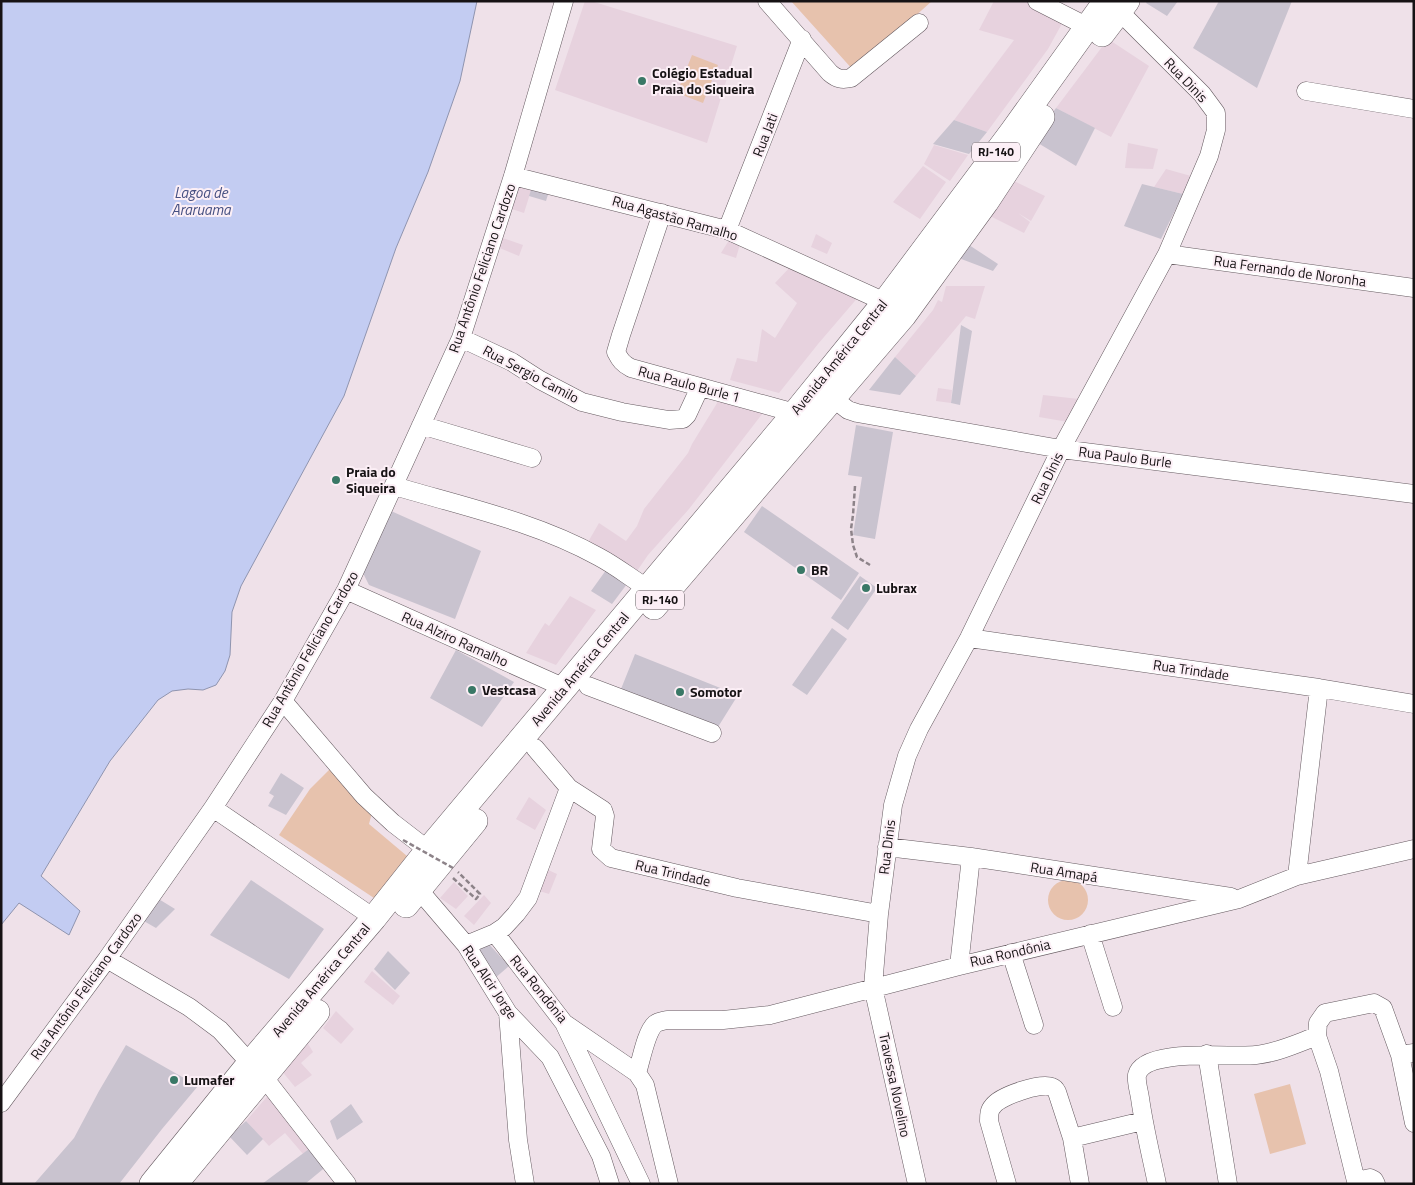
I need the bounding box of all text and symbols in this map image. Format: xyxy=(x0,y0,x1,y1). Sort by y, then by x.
street label: Rua Dinis xyxy=(1160,52,1213,107)
place label: Colégio Estadual Praia do Siqueira xyxy=(652,62,754,99)
marker: Colégio Estadual Praia do Siqueira xyxy=(636,75,648,87)
street label: Rua Jati xyxy=(747,110,782,160)
road number: RJ-140 xyxy=(972,142,1020,162)
street label: Rua Antônio Feliciano Cardozo xyxy=(443,180,520,355)
water label: Lagoa de Araruama xyxy=(171,181,232,221)
street label: Rua Agastão Ramalho xyxy=(610,190,740,246)
street label: Rua Fernando de Noronha xyxy=(1213,249,1368,292)
street label: Avenida América Central xyxy=(785,294,892,419)
street label: Rua Sergio Camilo xyxy=(479,339,583,408)
street label: Rua Paulo Burle 1 xyxy=(636,360,742,407)
street label: Rua Paulo Burle xyxy=(1077,440,1173,473)
street label: Rua Dinis xyxy=(1025,448,1068,507)
place label: Praia do Siqueira xyxy=(346,461,396,498)
marker: Praia do Siqueira xyxy=(330,474,342,486)
place label: BR xyxy=(811,559,829,580)
marker: BR xyxy=(795,564,807,576)
street label: Rua Antônio Feliciano Cardozo xyxy=(256,567,363,731)
place label: Lubrax xyxy=(876,577,917,598)
marker: Lubrax xyxy=(860,582,872,594)
road number: RJ-140 xyxy=(636,590,684,610)
street label: Rua Alziro Ramalho xyxy=(398,606,512,671)
street label: Avenida América Central xyxy=(526,607,634,730)
street label: Rua Trindade xyxy=(1152,654,1230,685)
place label: Vestcasa xyxy=(482,679,536,700)
place label: Somotor xyxy=(690,681,742,702)
marker: Vestcasa xyxy=(466,684,478,696)
marker: Somotor xyxy=(674,686,686,698)
street label: Rua Dinis xyxy=(873,818,900,876)
street label: Rua Trindade xyxy=(633,854,713,891)
street label: Rua Amapá xyxy=(1029,856,1099,887)
street label: Rua Antônio Feliciano Cardozo xyxy=(25,908,146,1064)
street label: Avenida América Central xyxy=(267,918,375,1041)
street label: Rua Rondônia xyxy=(968,933,1052,972)
street label: Rua Alcir Jorge xyxy=(458,941,523,1023)
street label: Rua Rondônia xyxy=(505,950,573,1027)
street label: Travessa Novelino xyxy=(874,1031,917,1139)
place label: Lumafer xyxy=(184,1069,235,1090)
marker: Lumafer xyxy=(168,1074,180,1086)

